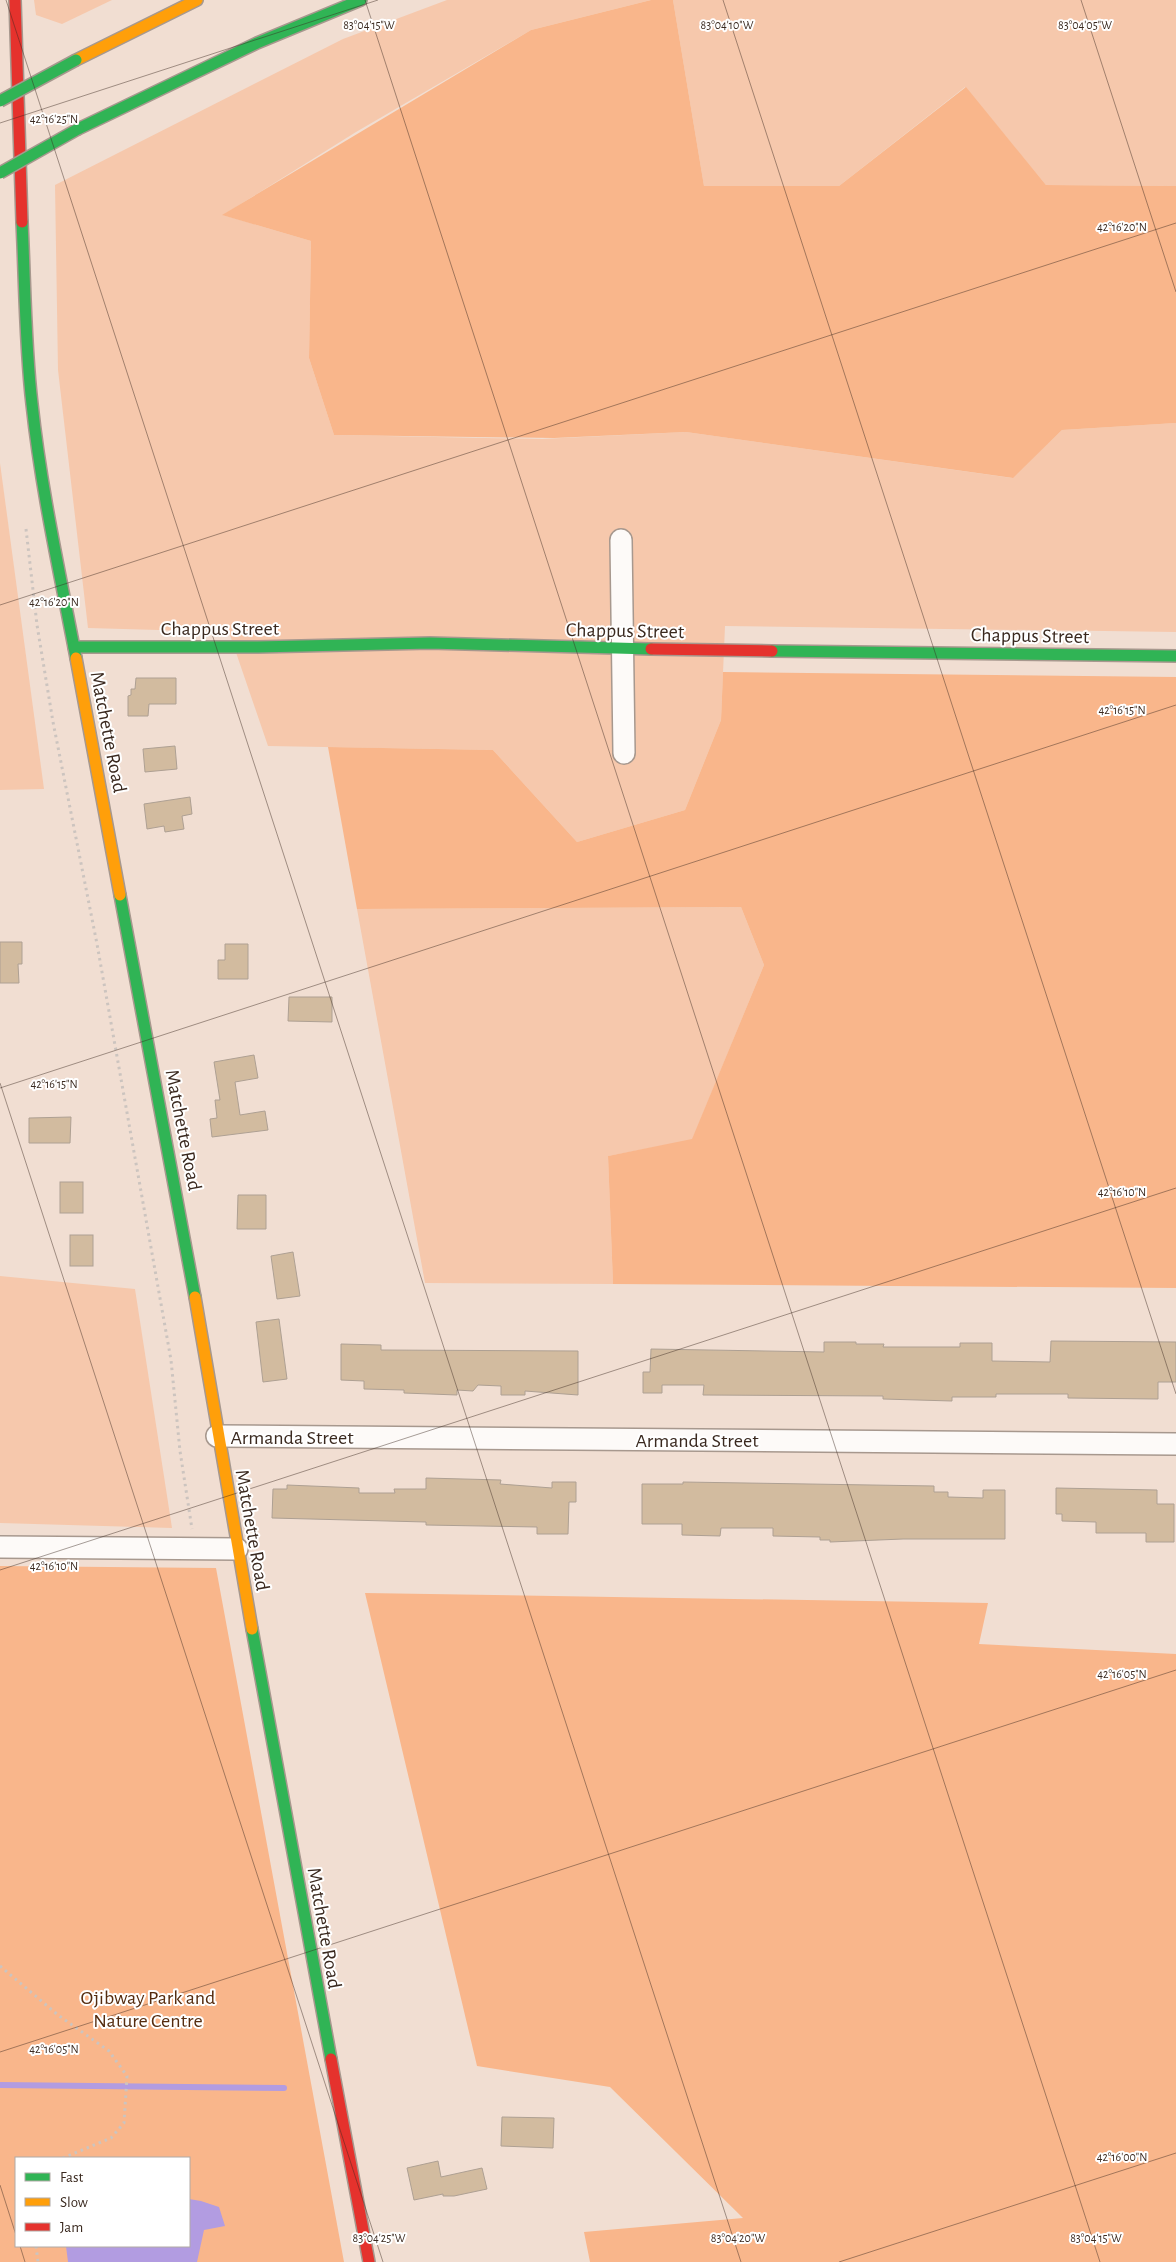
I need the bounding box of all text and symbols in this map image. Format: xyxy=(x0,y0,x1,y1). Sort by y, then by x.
text: 83°04'15"W xyxy=(343,19,395,31)
text: 83°04'10"W xyxy=(701,19,754,31)
text: 83°04'05"W xyxy=(1058,19,1112,31)
text: 42°16'25"N xyxy=(30,113,78,125)
text: 42°16'20"N xyxy=(1097,221,1147,233)
text: 42°16'20"N xyxy=(29,596,79,608)
street label: Chappus Street xyxy=(161,619,280,639)
street label: Chappus Street xyxy=(566,620,685,642)
street label: Chappus Street xyxy=(971,625,1090,647)
street label: Matchette Road xyxy=(86,670,130,794)
text: 42°16'15"N xyxy=(1098,704,1146,716)
street label: Matchette Road xyxy=(161,1068,205,1192)
text: 42°16'15"N xyxy=(30,1078,78,1090)
text: 42°16'10"N xyxy=(1098,1186,1146,1198)
street label: Armanda Street xyxy=(230,1428,354,1448)
street label: Armanda Street xyxy=(635,1431,759,1451)
street label: Matchette Road xyxy=(231,1468,273,1592)
text: 42°16'10"N xyxy=(30,1560,78,1572)
text: 42°16'05"N xyxy=(1097,1668,1147,1680)
street label: Matchette Road xyxy=(303,1866,345,1990)
park label: Ojibway Park and Nature Centre xyxy=(81,1988,215,2031)
text: 42°16'05"N xyxy=(29,2043,79,2055)
text: 42°16'00"N xyxy=(1097,2151,1147,2163)
legend xyxy=(15,2157,190,2247)
text: Fast xyxy=(60,2170,84,2185)
text: Slow xyxy=(60,2195,88,2210)
text: Jam xyxy=(60,2220,83,2235)
text: 83°04'25"W xyxy=(353,2232,406,2244)
text: 83°04'20"W xyxy=(711,2232,765,2244)
text: 83°04'15"W xyxy=(1070,2232,1122,2244)

